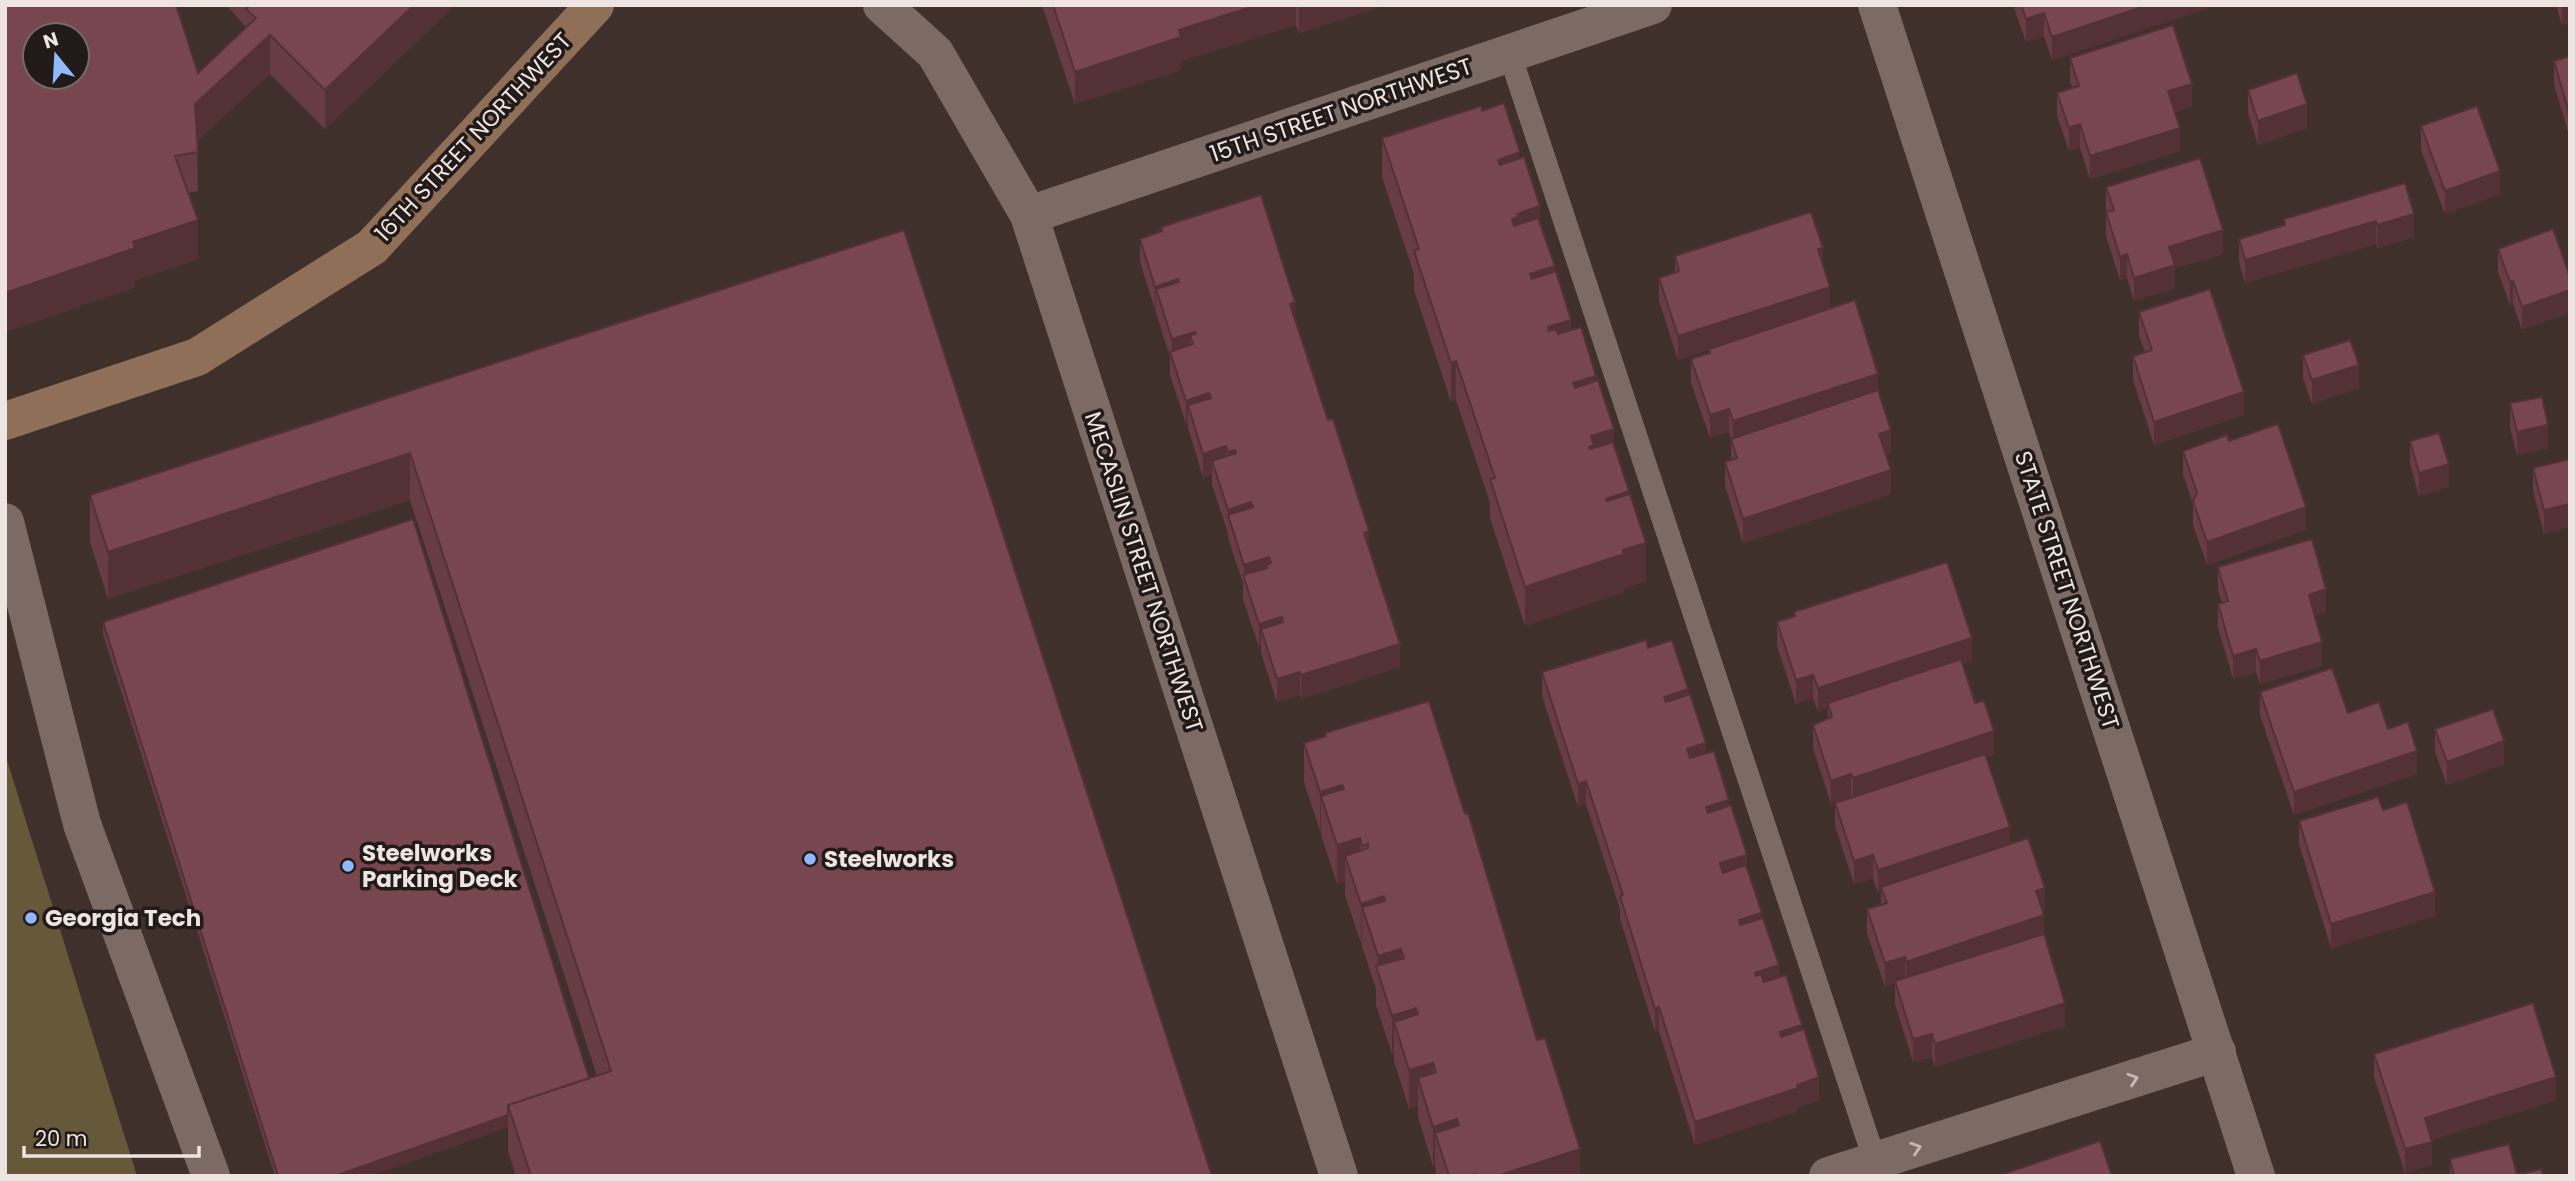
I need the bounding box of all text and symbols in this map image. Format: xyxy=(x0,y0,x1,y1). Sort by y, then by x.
north arrow xyxy=(21,21,91,91)
text: N xyxy=(40,25,62,55)
street label: 16TH STREET NORTHWEST xyxy=(367,25,579,249)
street label: 15TH STREET NORTHWEST xyxy=(1206,50,1476,170)
street label: MECASLIN STREET NORTHWEST xyxy=(1077,408,1211,736)
street label: STATE STREET NORTHWEST xyxy=(2007,447,2127,733)
place label: Steelworks Parking Deck xyxy=(362,837,519,895)
place label: Steelworks xyxy=(824,843,954,875)
marker: Steelworks xyxy=(802,851,818,867)
marker: Steelworks Parking Deck xyxy=(340,858,356,874)
place label: Georgia Tech xyxy=(45,902,201,934)
marker: Georgia Tech xyxy=(23,910,39,926)
one-way arrow xyxy=(2127,1072,2139,1087)
scale bar xyxy=(24,1114,200,1158)
text: 20 m xyxy=(35,1124,88,1153)
one-way arrow xyxy=(1910,1141,1922,1156)

